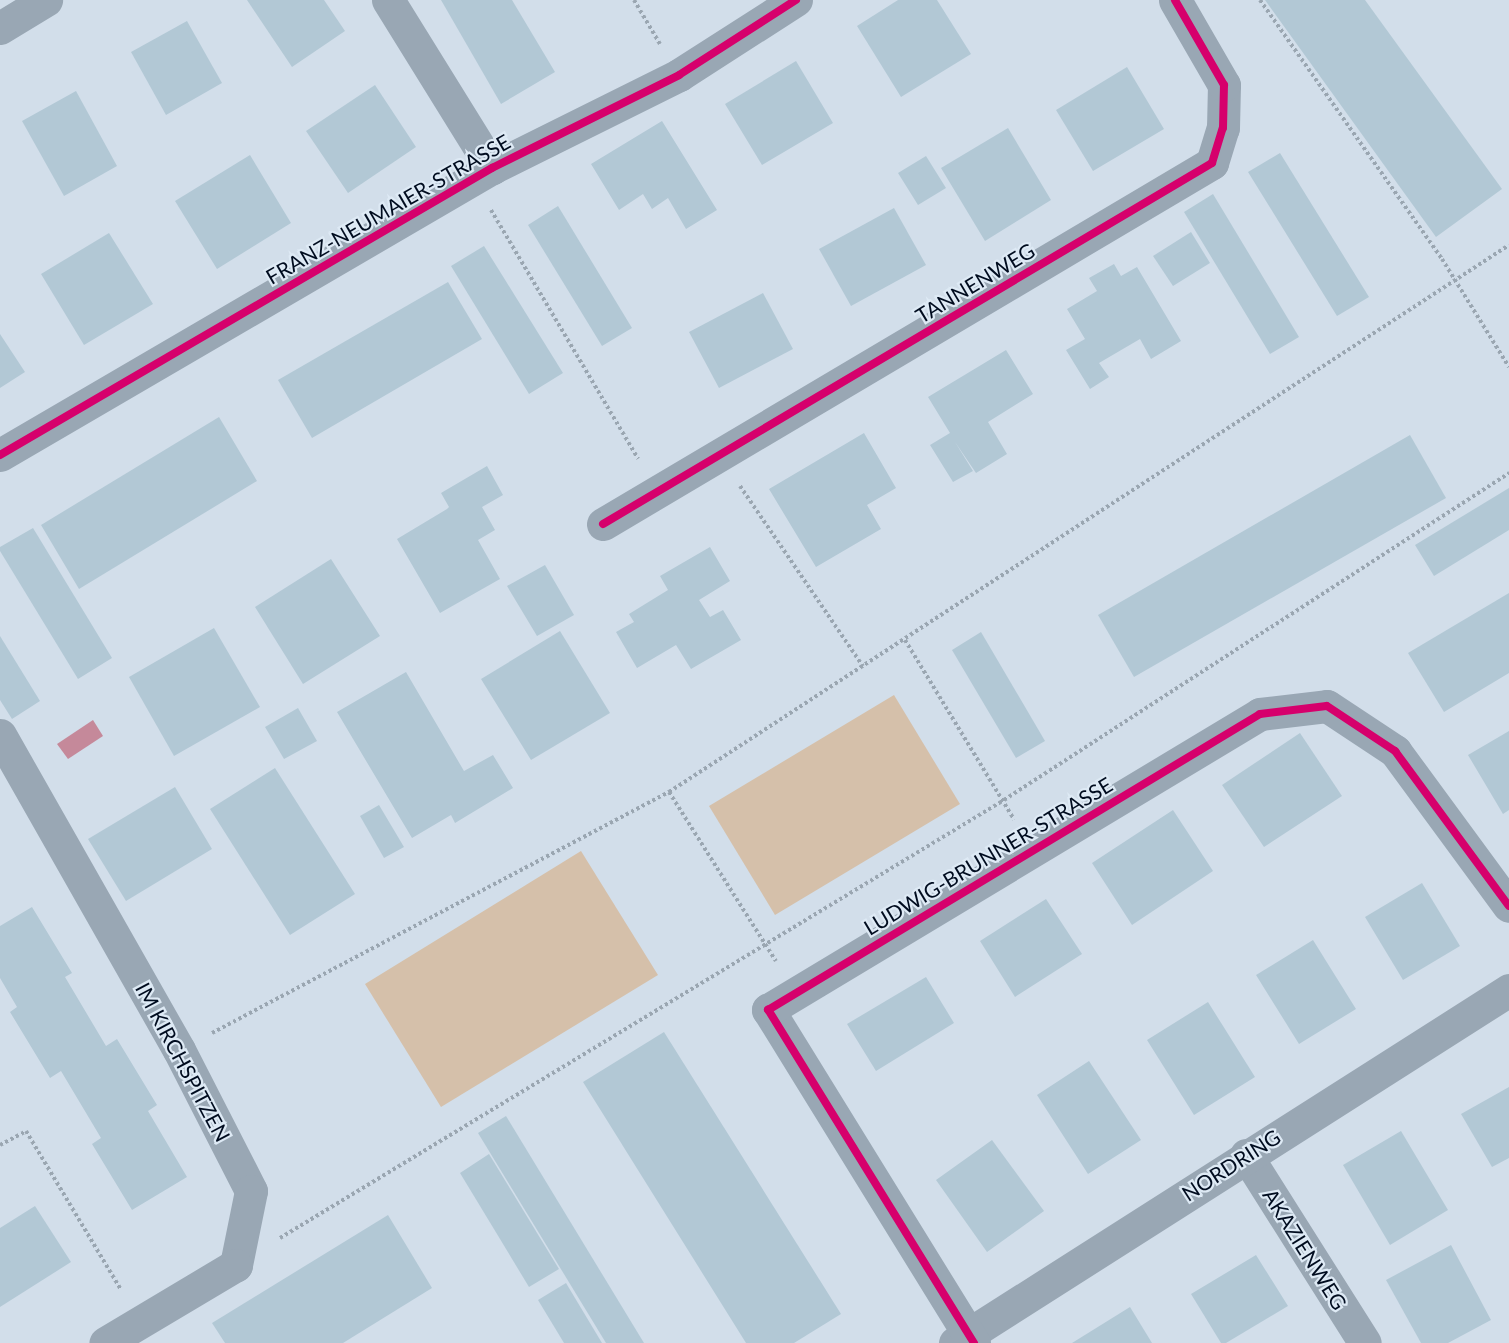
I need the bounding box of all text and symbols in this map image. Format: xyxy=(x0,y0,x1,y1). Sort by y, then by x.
street label: FRANZ-NEUMAIER-STRASSE xyxy=(261,129,515,289)
street label: TANNENWEG xyxy=(911,238,1039,328)
street label: LUDWIG-BRUNNER-STRASSE xyxy=(859,772,1117,940)
street label: IM KIRCHSPITZEN xyxy=(130,978,236,1146)
street label: NORDRING xyxy=(1177,1124,1285,1206)
street label: AKAZIENWEG xyxy=(1258,1184,1352,1314)

